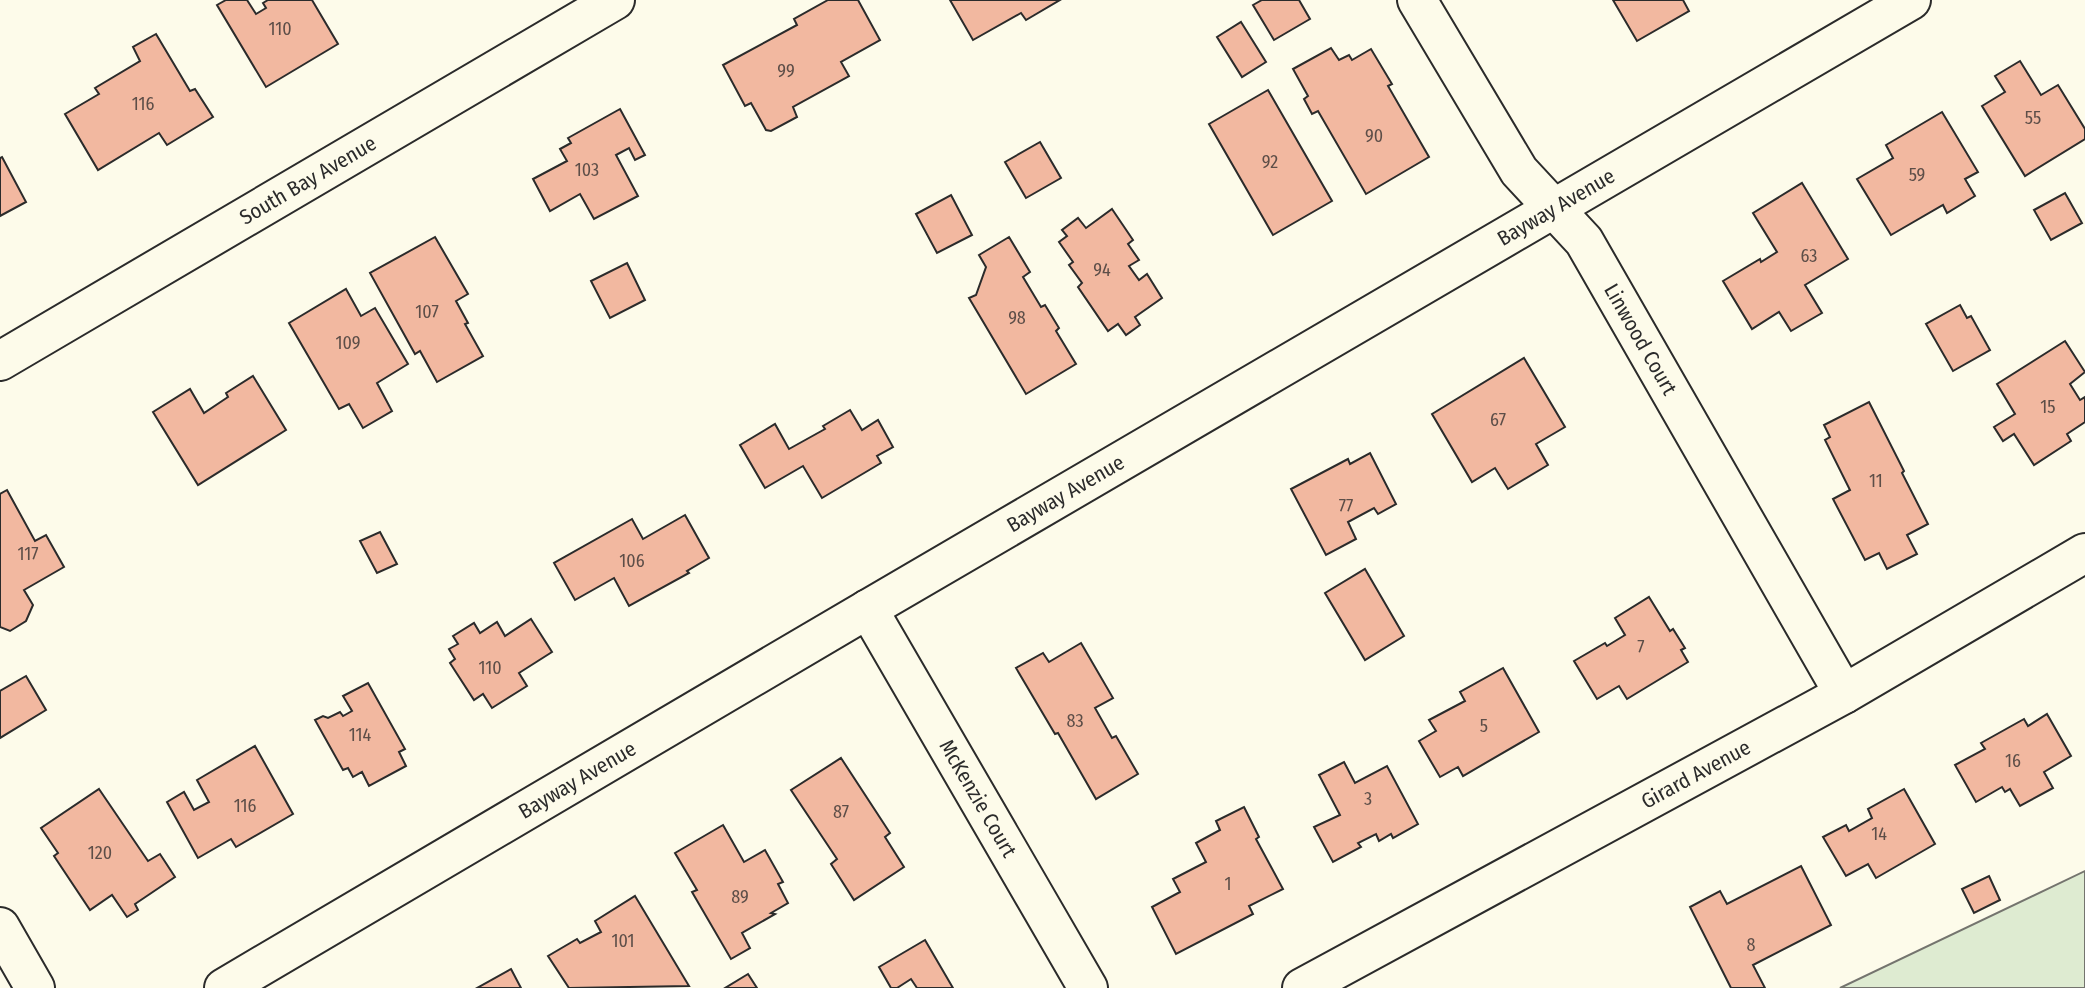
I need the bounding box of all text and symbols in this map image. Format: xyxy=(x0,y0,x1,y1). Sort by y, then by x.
house number: 110 xyxy=(268,18,292,40)
house number: 99 xyxy=(777,60,795,82)
house number: 116 xyxy=(132,93,154,115)
house number: 55 xyxy=(2025,107,2041,129)
house number: 90 xyxy=(1365,125,1383,147)
street label: South Bay Avenue xyxy=(235,130,381,231)
house number: 92 xyxy=(1262,151,1278,173)
house number: 103 xyxy=(575,159,599,181)
street label: Bayway Avenue xyxy=(1493,163,1620,252)
house number: 59 xyxy=(1909,164,1925,186)
house number: 63 xyxy=(1801,245,1817,267)
house number: 94 xyxy=(1093,259,1111,281)
street label: Linwood Court xyxy=(1598,279,1683,400)
house number: 107 xyxy=(415,301,439,323)
house number: 98 xyxy=(1008,307,1026,329)
house number: 109 xyxy=(335,332,361,354)
house number: 15 xyxy=(2040,396,2056,418)
house number: 67 xyxy=(1490,409,1506,431)
street label: Bayway Avenue xyxy=(1002,449,1129,538)
house number: 11 xyxy=(1869,470,1883,492)
house number: 77 xyxy=(1339,495,1353,517)
house number: 117 xyxy=(17,543,39,565)
house number: 106 xyxy=(619,550,645,572)
house number: 7 xyxy=(1637,636,1645,658)
house number: 110 xyxy=(478,657,502,679)
house number: 83 xyxy=(1066,710,1084,732)
house number: 5 xyxy=(1480,715,1488,737)
house number: 114 xyxy=(349,724,372,746)
street label: Girard Avenue xyxy=(1637,734,1755,815)
street label: Bayway Avenue xyxy=(514,735,641,825)
street label: McKenzie Court xyxy=(934,735,1022,862)
house number: 16 xyxy=(2005,750,2021,772)
house number: 3 xyxy=(1364,788,1372,810)
house number: 116 xyxy=(234,795,256,817)
house number: 87 xyxy=(833,801,849,823)
house number: 14 xyxy=(1871,823,1887,845)
house number: 120 xyxy=(88,842,112,864)
house number: 1 xyxy=(1224,873,1232,895)
house number: 89 xyxy=(731,886,749,908)
house number: 101 xyxy=(612,930,634,952)
house number: 8 xyxy=(1747,934,1756,956)

